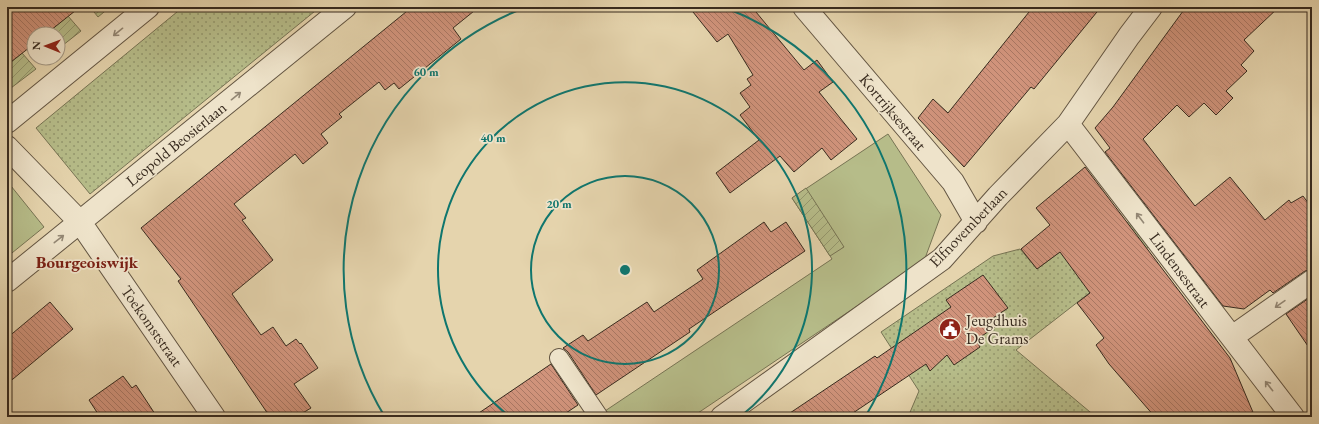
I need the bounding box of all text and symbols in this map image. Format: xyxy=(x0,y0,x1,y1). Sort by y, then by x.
north arrow xyxy=(26,26,66,66)
one-way arrow xyxy=(112,27,123,36)
text: N xyxy=(29,41,43,50)
text: 60 m xyxy=(413,64,439,80)
street label: Kortrijksestraat xyxy=(855,69,931,155)
one-way arrow xyxy=(231,91,242,100)
street label: Leopold Beosierlaan xyxy=(121,97,231,191)
text: 40 m xyxy=(480,130,506,146)
street label: Elfnovemberlaan xyxy=(924,182,1012,272)
text: 20 m xyxy=(546,196,572,212)
one-way arrow xyxy=(1135,212,1144,223)
street label: Lindensestraat xyxy=(1145,228,1215,312)
one-way arrow xyxy=(54,235,65,243)
district label: Bourgeoiswijk xyxy=(36,251,139,273)
centre of rings xyxy=(618,263,632,277)
street label: Toekomststraat xyxy=(116,281,188,371)
one-way arrow xyxy=(1275,300,1286,308)
place label: Jeugdhuis De Grams xyxy=(964,310,1029,349)
public building icon: Jeugdhuis De Grams xyxy=(937,316,963,342)
one-way arrow xyxy=(1265,381,1273,392)

